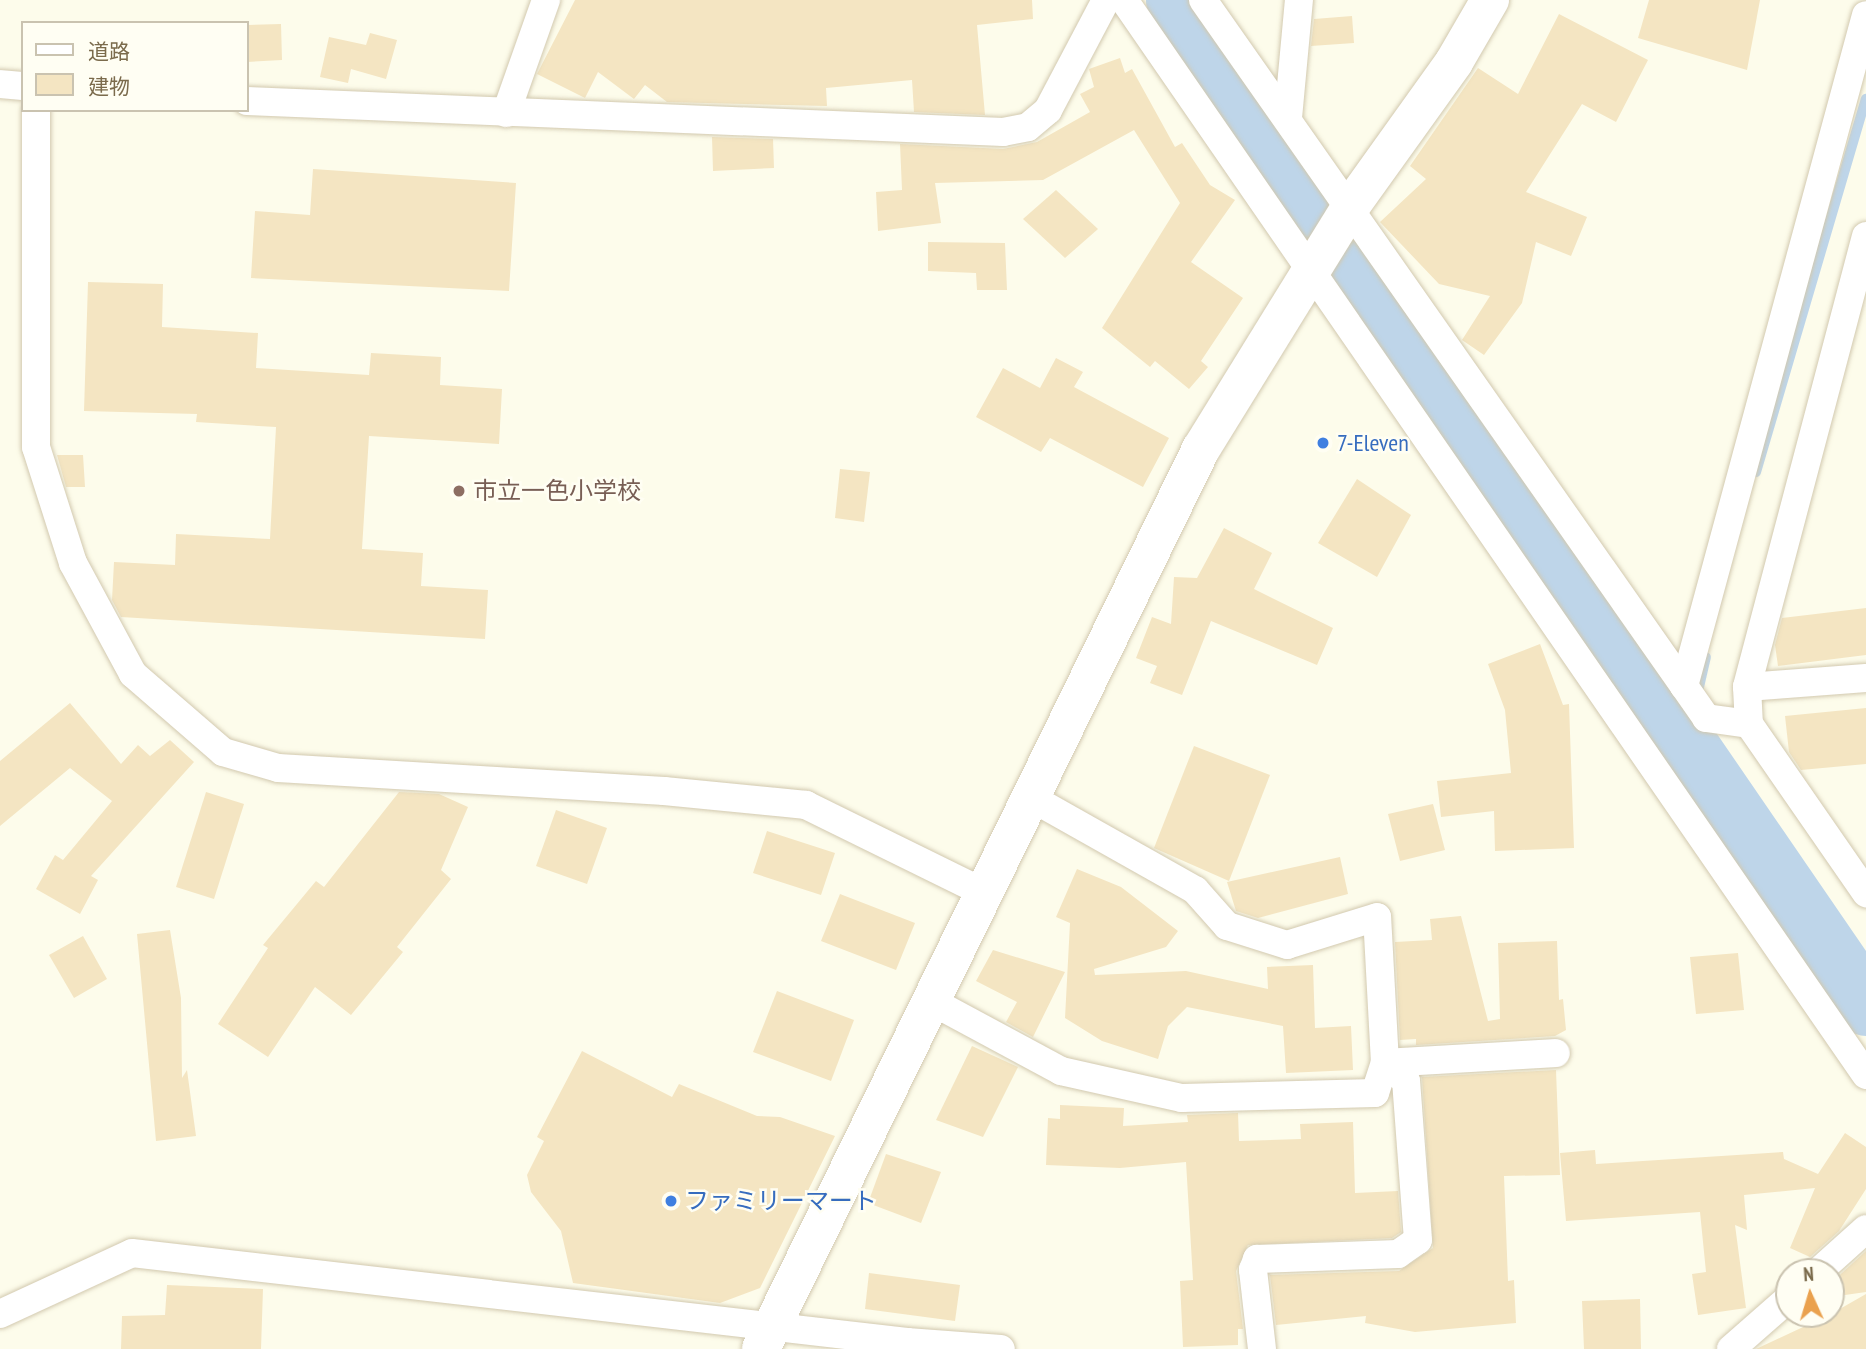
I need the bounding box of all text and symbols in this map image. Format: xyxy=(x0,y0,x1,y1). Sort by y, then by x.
legend xyxy=(21,21,248,112)
text: 道路 xyxy=(88,38,130,65)
text: 建物 xyxy=(88,73,130,100)
place label: 7-Eleven xyxy=(1337,429,1409,457)
marker: 7-Eleven xyxy=(1315,435,1331,451)
place label: 市立一色小学校 xyxy=(473,477,641,505)
marker: 市立一色小学校 xyxy=(451,483,467,499)
place label: ファミリーマート xyxy=(685,1187,877,1215)
marker: ファミリーマート xyxy=(663,1193,679,1209)
north arrow xyxy=(1775,1258,1845,1328)
text: N xyxy=(1803,1262,1815,1286)

